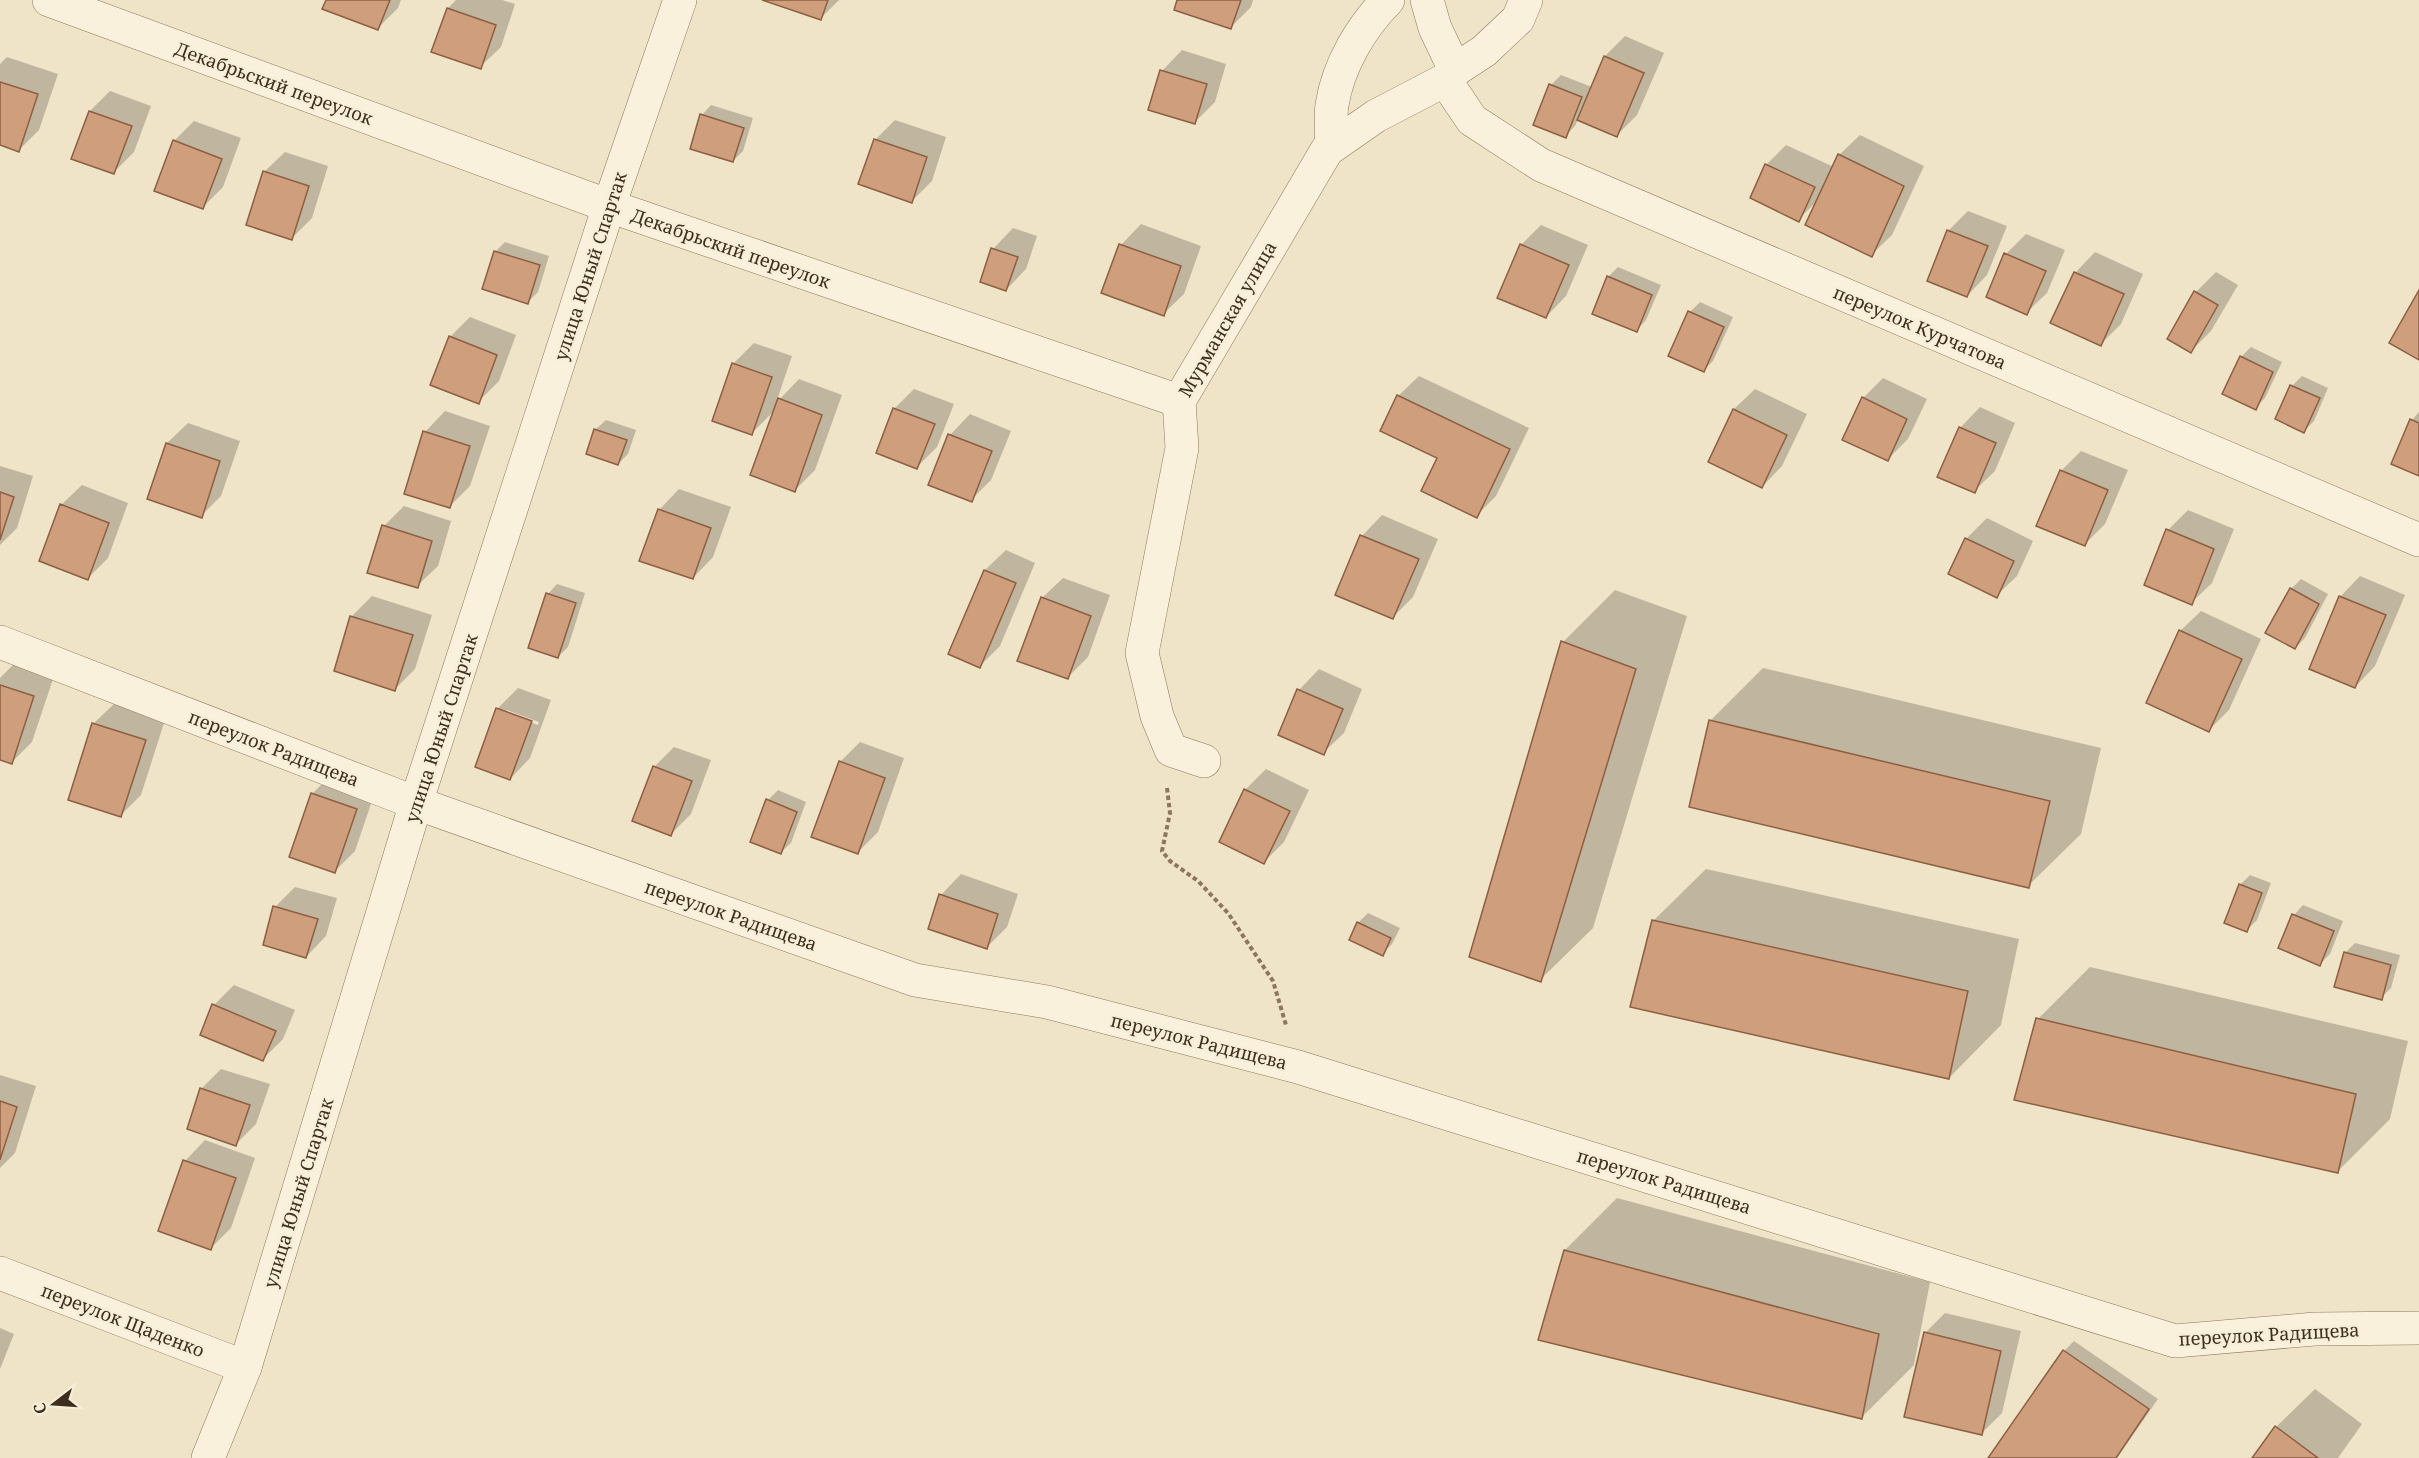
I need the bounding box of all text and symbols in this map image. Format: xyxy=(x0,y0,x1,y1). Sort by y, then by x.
street label: Декабрьский переулок xyxy=(172,36,377,130)
street label: улица Юный Спартак xyxy=(548,168,632,364)
street label: Декабрьский переулок xyxy=(628,203,834,293)
street label: Мурманская улица xyxy=(1173,237,1281,401)
street label: переулок Курчатова xyxy=(1830,280,2010,374)
street label: улица Юный Спартак xyxy=(399,630,483,826)
street label: переулок Радищева xyxy=(185,704,363,792)
street label: переулок Радищева xyxy=(642,874,820,956)
street label: переулок Радищева xyxy=(1108,1007,1290,1075)
street label: улица Юный Спартак xyxy=(258,1095,338,1291)
street label: переулок Радищева xyxy=(1574,1143,1754,1219)
street label: переулок Щаденко xyxy=(38,1278,208,1362)
street label: переулок Радищева xyxy=(2178,1317,2360,1351)
north arrow xyxy=(24,1374,84,1434)
text: С xyxy=(28,1400,52,1417)

